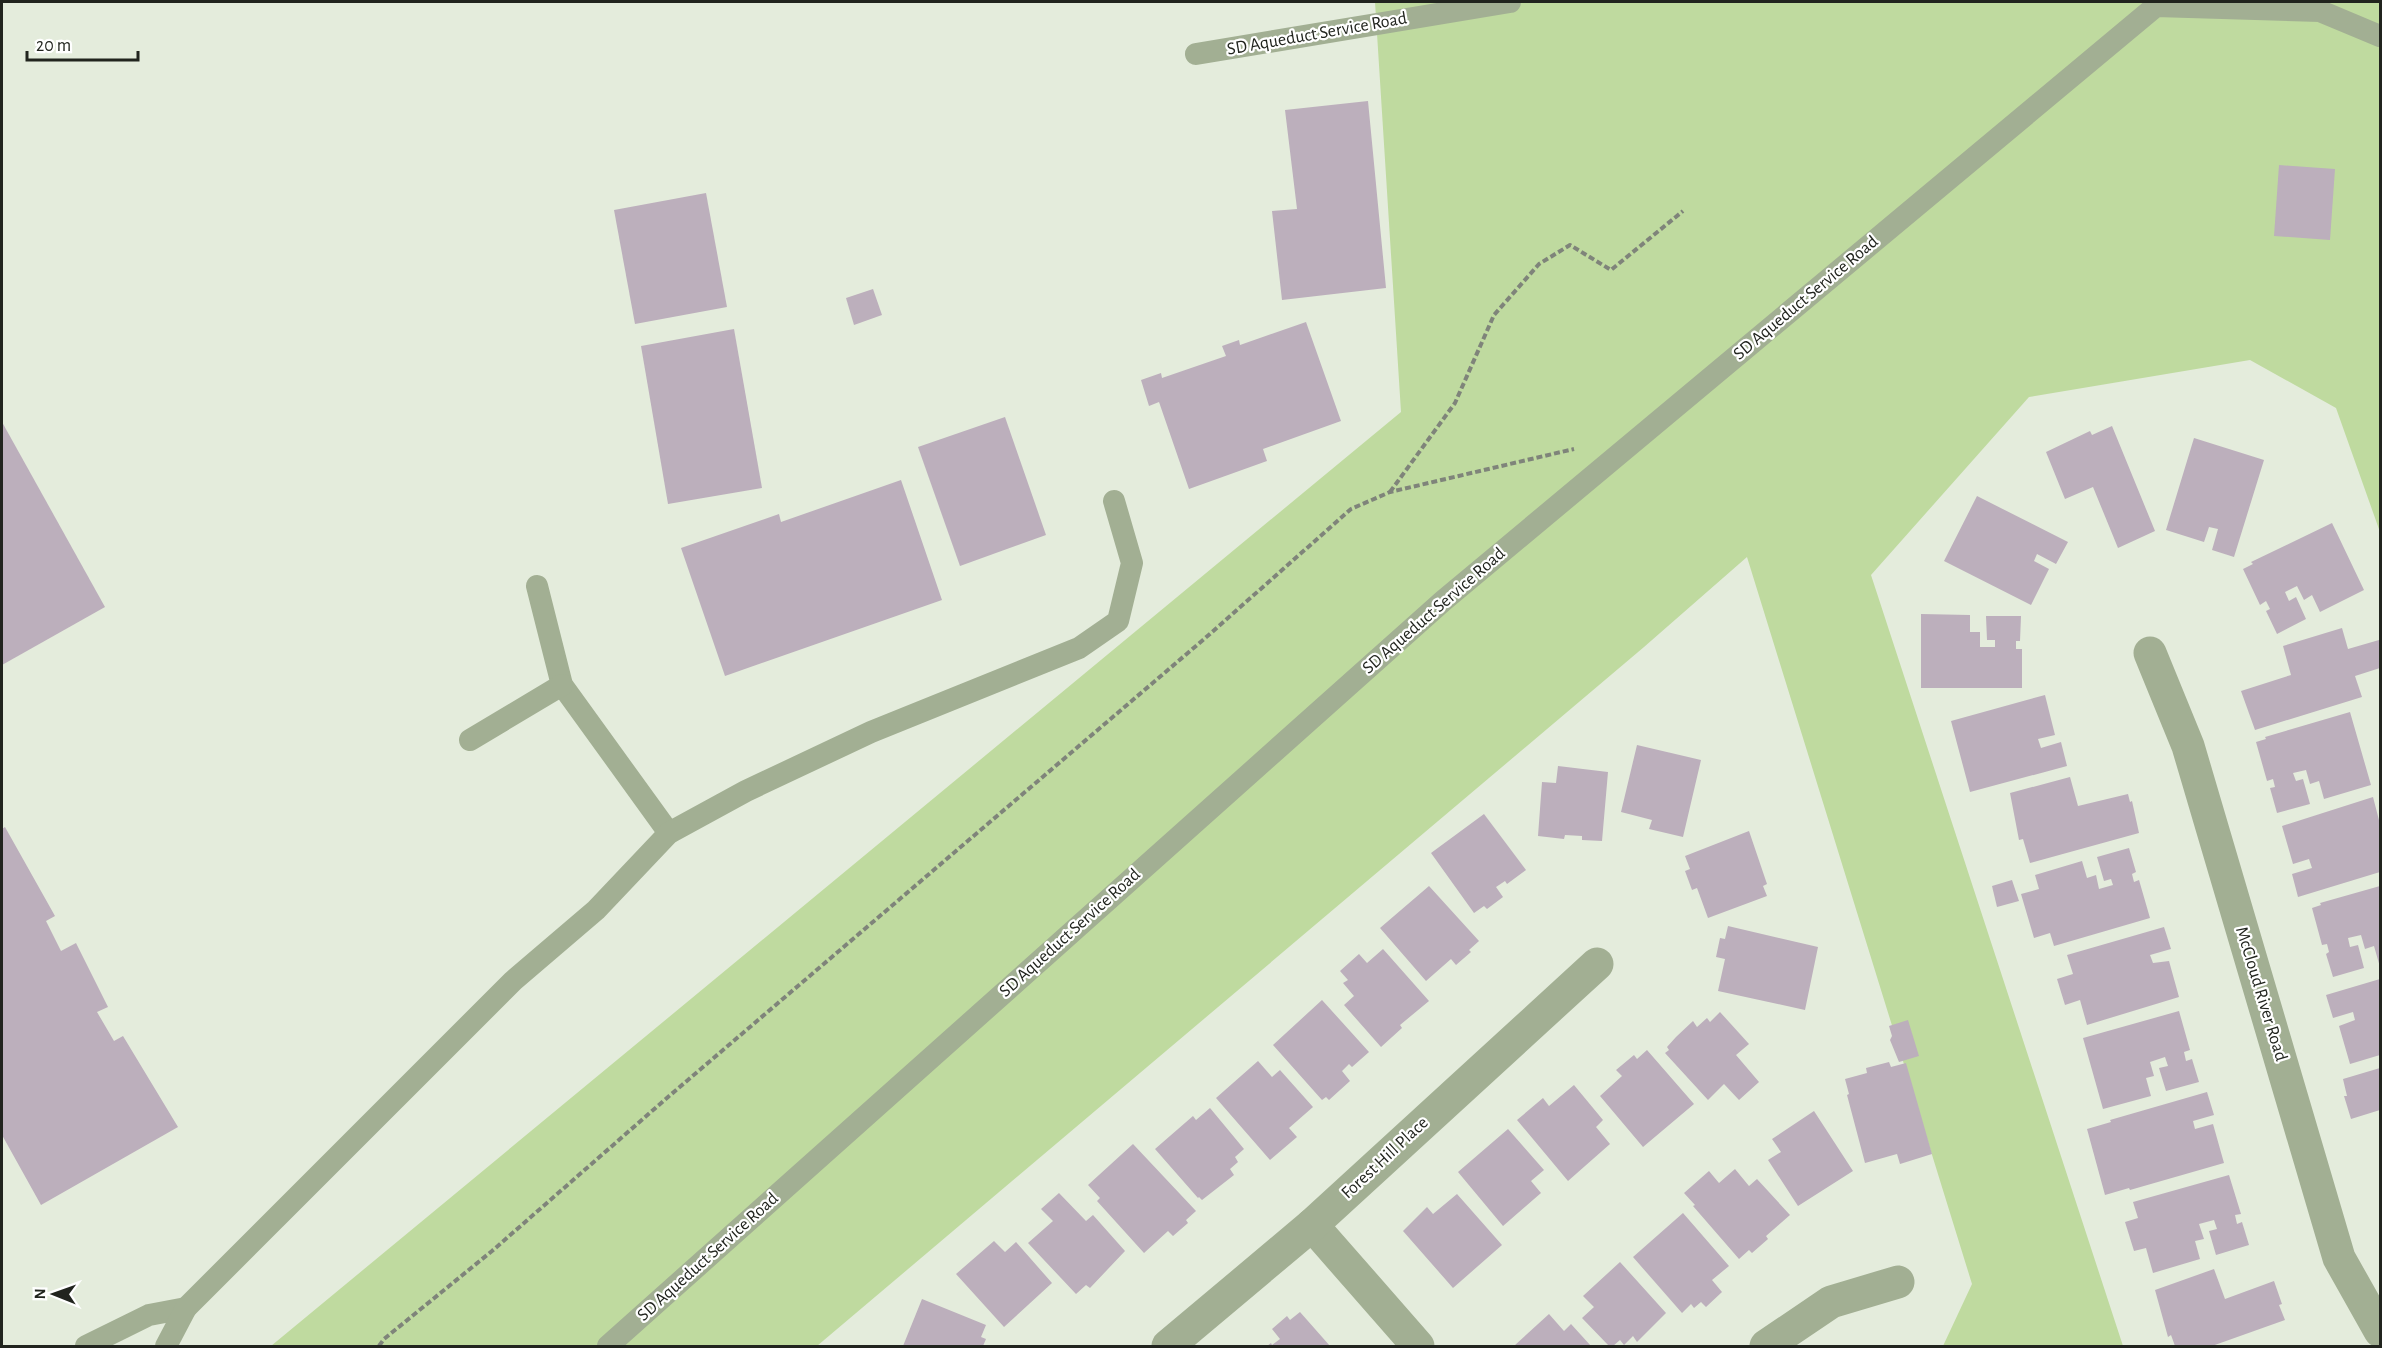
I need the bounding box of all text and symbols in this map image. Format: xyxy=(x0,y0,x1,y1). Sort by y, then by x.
street label: SD Aqueduct Service Road xyxy=(1226,9,1408,59)
scale bar xyxy=(27,24,138,62)
text: 20 m xyxy=(36,37,71,55)
street label: SD Aqueduct Service Road xyxy=(1730,232,1882,364)
street label: SD Aqueduct Service Road xyxy=(1359,544,1509,678)
street label: SD Aqueduct Service Road xyxy=(996,865,1144,1001)
street label: McCloud River Road xyxy=(2232,925,2290,1063)
street label: Forest Hill Place xyxy=(1338,1114,1432,1202)
street label: SD Aqueduct Service Road xyxy=(634,1189,782,1325)
north arrow xyxy=(24,1264,84,1324)
text: N xyxy=(32,1288,48,1299)

